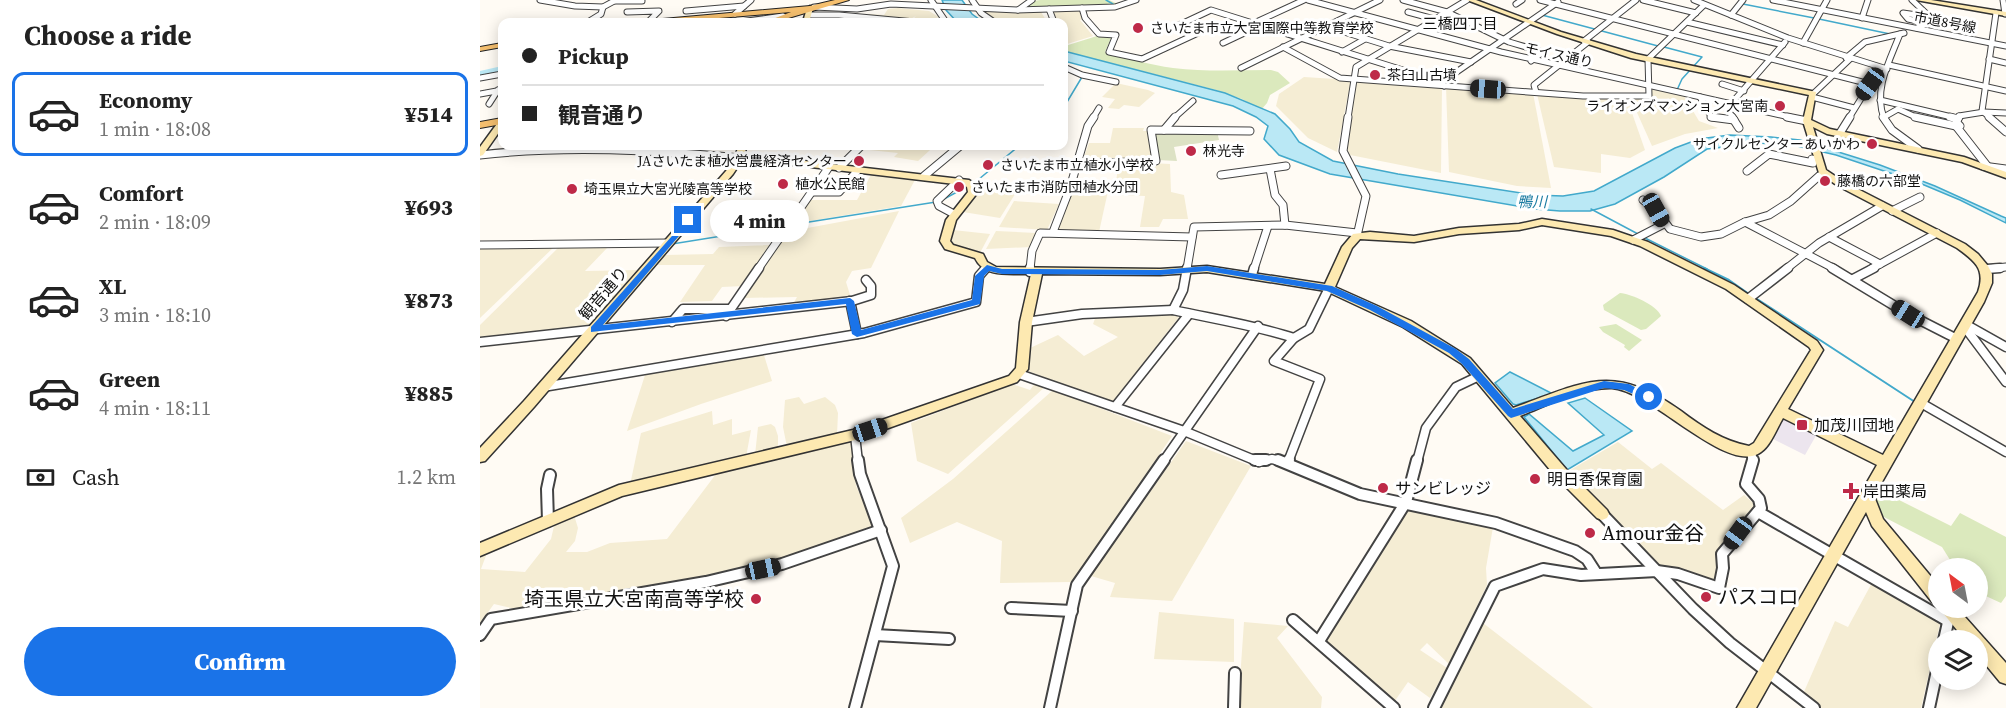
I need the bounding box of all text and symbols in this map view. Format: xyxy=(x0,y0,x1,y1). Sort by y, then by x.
street label: 市道8号線 xyxy=(1912,6,1978,38)
district label: 三橋四丁目 xyxy=(1422,13,1498,34)
text: Choose a ride xyxy=(24,17,192,54)
place label: さいたま市立大宮国際中等教育学校 xyxy=(1150,18,1374,38)
marker: さいたま市立大宮国際中等教育学校 xyxy=(1131,21,1145,35)
street label: モイス通り xyxy=(1523,37,1595,73)
text: Pickup xyxy=(558,41,629,71)
car xyxy=(1852,64,1888,104)
place label: 茶臼山古墳 xyxy=(1387,65,1457,85)
marker: 茶臼山古墳 xyxy=(1368,68,1382,82)
car xyxy=(1469,79,1507,99)
text: Economy xyxy=(99,85,193,115)
icon: car xyxy=(27,87,81,141)
place label: ライオンズマンション大宮南 xyxy=(1586,96,1768,116)
text: ¥514 xyxy=(405,99,453,129)
marker: ライオンズマンション大宮南 xyxy=(1773,99,1787,113)
text: 観音通り xyxy=(558,100,646,130)
text: 1 min · 18:08 xyxy=(99,115,211,143)
place label: サイクルセンターあいかわ xyxy=(1693,134,1860,154)
marker: サイクルセンターあいかわ xyxy=(1865,137,1879,151)
place label: 林光寺 xyxy=(1203,141,1245,161)
marker: 林光寺 xyxy=(1184,144,1198,158)
place label: JAさいたま植水営農経済センター xyxy=(636,151,847,171)
marker: JAさいたま植水営農経済センター xyxy=(852,154,866,168)
place label: さいたま市立植水小学校 xyxy=(1000,155,1154,175)
marker: さいたま市立植水小学校 xyxy=(981,158,995,172)
place label: 藤橋の六部堂 xyxy=(1837,171,1921,191)
place label: 植水公民館 xyxy=(795,174,865,194)
marker: 藤橋の六部堂 xyxy=(1818,174,1832,188)
marker: 植水公民館 xyxy=(776,177,790,191)
place label: さいたま市消防団植水分団 xyxy=(971,177,1139,197)
text: Comfort xyxy=(99,178,183,208)
place label: 埼玉県立大宮光陵高等学校 xyxy=(584,179,752,199)
icon: car xyxy=(27,180,81,234)
marker: さいたま市消防団植水分団 xyxy=(952,180,966,194)
marker: 埼玉県立大宮光陵高等学校 xyxy=(565,182,579,196)
car xyxy=(1639,190,1673,230)
water label: 鴨川 xyxy=(1517,191,1549,212)
text: ¥693 xyxy=(405,192,453,222)
callout: 4 min xyxy=(709,199,808,241)
route end xyxy=(674,206,701,233)
text: 4 min xyxy=(733,207,786,235)
text: 2 min · 18:09 xyxy=(99,208,211,236)
street label: 観音通り xyxy=(574,262,632,324)
text: XL xyxy=(99,271,126,301)
icon: car xyxy=(27,273,81,327)
text: ¥873 xyxy=(405,285,453,315)
car xyxy=(1888,297,1928,331)
text: 3 min · 18:10 xyxy=(99,301,211,329)
text: Green xyxy=(99,364,160,394)
icon: car xyxy=(27,366,81,420)
text: ¥885 xyxy=(405,378,453,408)
route start xyxy=(1635,383,1662,410)
text: 4 min · 18:11 xyxy=(99,394,211,422)
place label: 加茂川団地 xyxy=(1814,414,1894,436)
car xyxy=(850,416,890,444)
marker: 加茂川団地 xyxy=(1795,418,1809,432)
icon: cash xyxy=(24,461,57,494)
text: Cash xyxy=(72,462,120,492)
text: 1.2 km xyxy=(396,463,456,491)
place label: 明日香保育園 xyxy=(1547,468,1643,490)
marker: 明日香保育園 xyxy=(1528,472,1542,486)
place label: サンビレッジ xyxy=(1395,477,1491,499)
place label: 岸田薬局 xyxy=(1863,480,1927,502)
marker: サンビレッジ xyxy=(1376,481,1390,495)
marker: 岸田薬局 xyxy=(1844,484,1858,498)
car xyxy=(1720,513,1756,553)
place label: Amour金谷 xyxy=(1602,519,1704,547)
marker: Amour金谷 xyxy=(1583,526,1597,540)
car xyxy=(744,556,782,582)
north arrow xyxy=(1928,558,1988,618)
map controls xyxy=(1928,558,1988,690)
place label: パスコロ xyxy=(1718,583,1798,611)
place label: 埼玉県立大宮南高等学校 xyxy=(524,585,744,613)
marker: パスコロ xyxy=(1699,590,1713,604)
marker: 埼玉県立大宮南高等学校 xyxy=(749,592,763,606)
button: Confirm xyxy=(24,627,456,696)
button: layers xyxy=(1928,630,1988,690)

